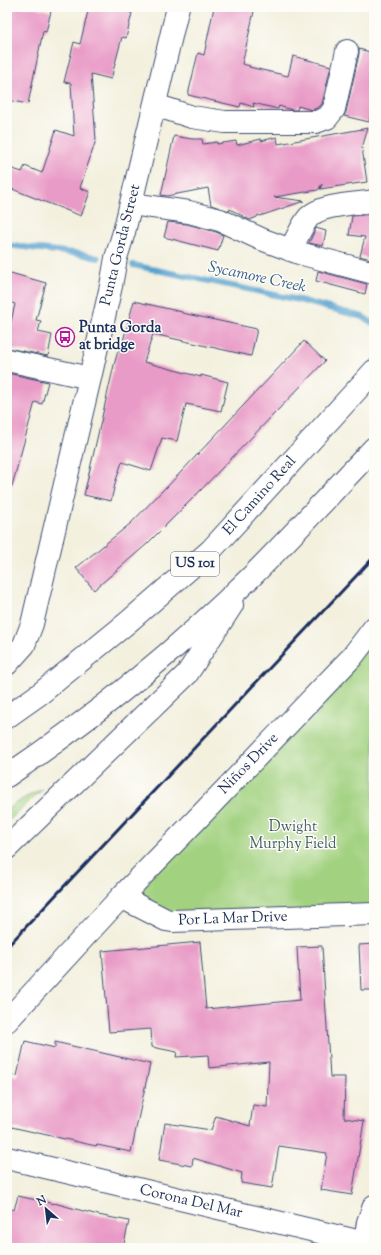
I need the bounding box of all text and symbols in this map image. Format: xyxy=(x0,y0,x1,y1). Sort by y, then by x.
street label: Punta Gorda Street xyxy=(96,182,146,308)
water label: Sycamore Creek xyxy=(206,256,308,300)
place label: Punta Gorda at bridge xyxy=(79,318,161,356)
bus stop icon: Punta Gorda at bridge xyxy=(54,326,76,348)
street label: El Camino Real xyxy=(219,452,301,540)
road number: US 101 xyxy=(171,552,219,576)
street label: Niños Drive xyxy=(214,729,284,799)
park label: Dwight Murphy Field xyxy=(249,817,337,855)
street label: Por La Mar Drive xyxy=(178,907,288,931)
street label: Corona Del Mar xyxy=(137,1180,245,1224)
north arrow xyxy=(26,1189,66,1229)
text: N xyxy=(33,1192,50,1211)

